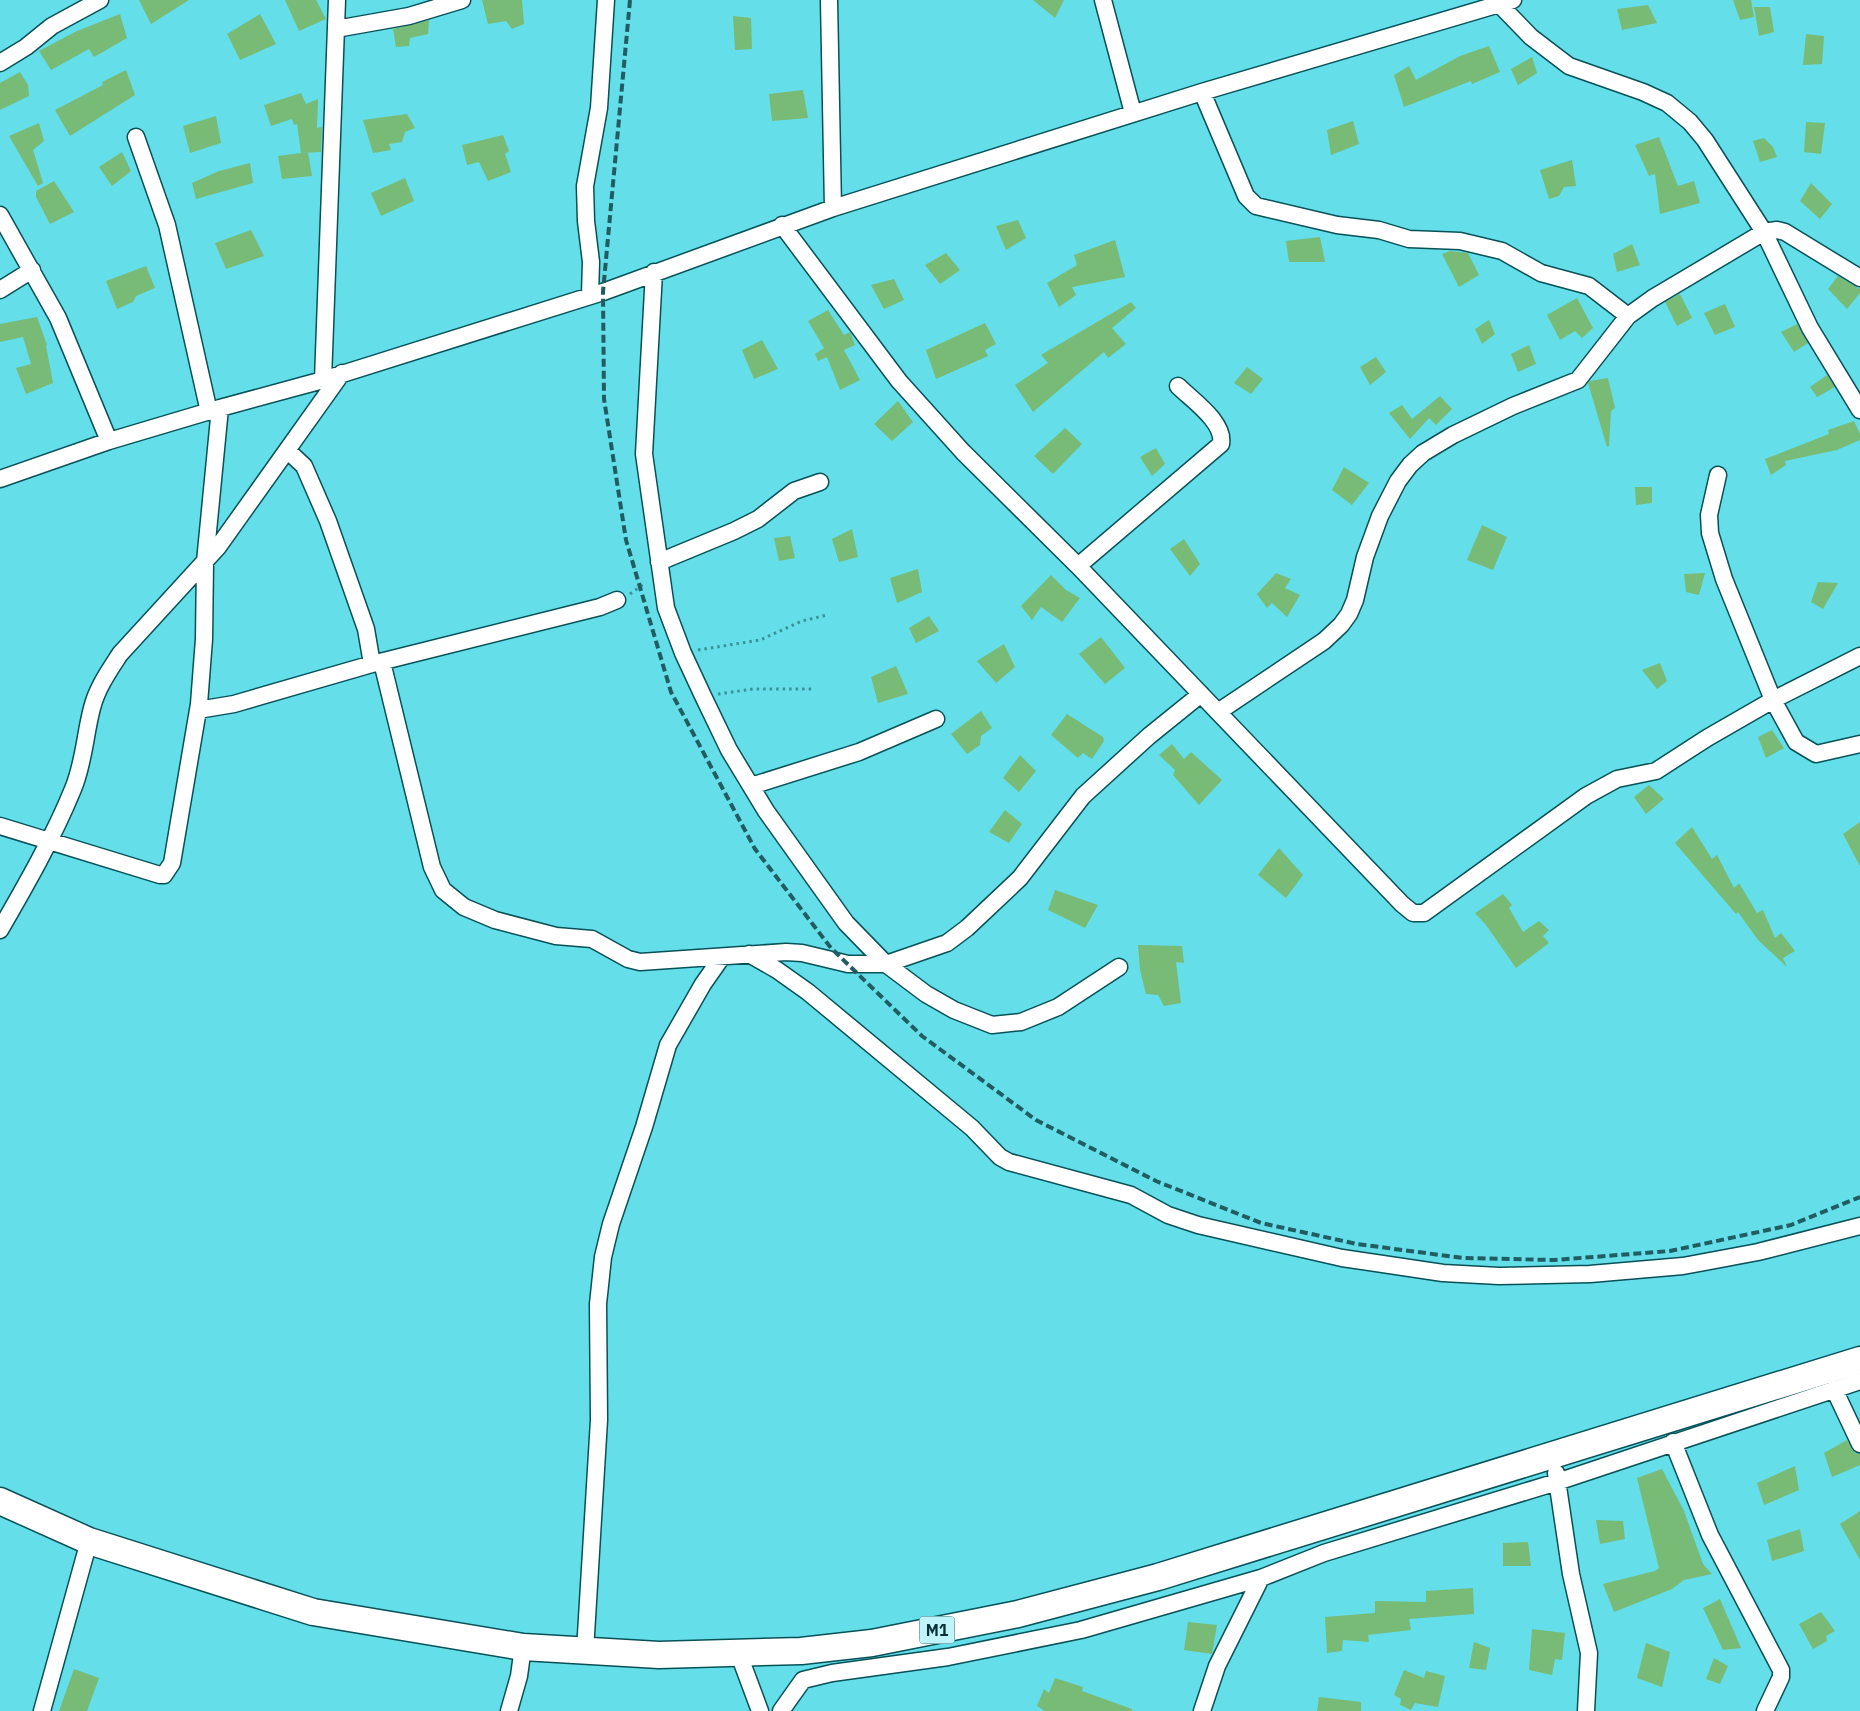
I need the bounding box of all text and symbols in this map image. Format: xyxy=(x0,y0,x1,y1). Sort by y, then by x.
road number: M1 xyxy=(920,1616,954,1644)

